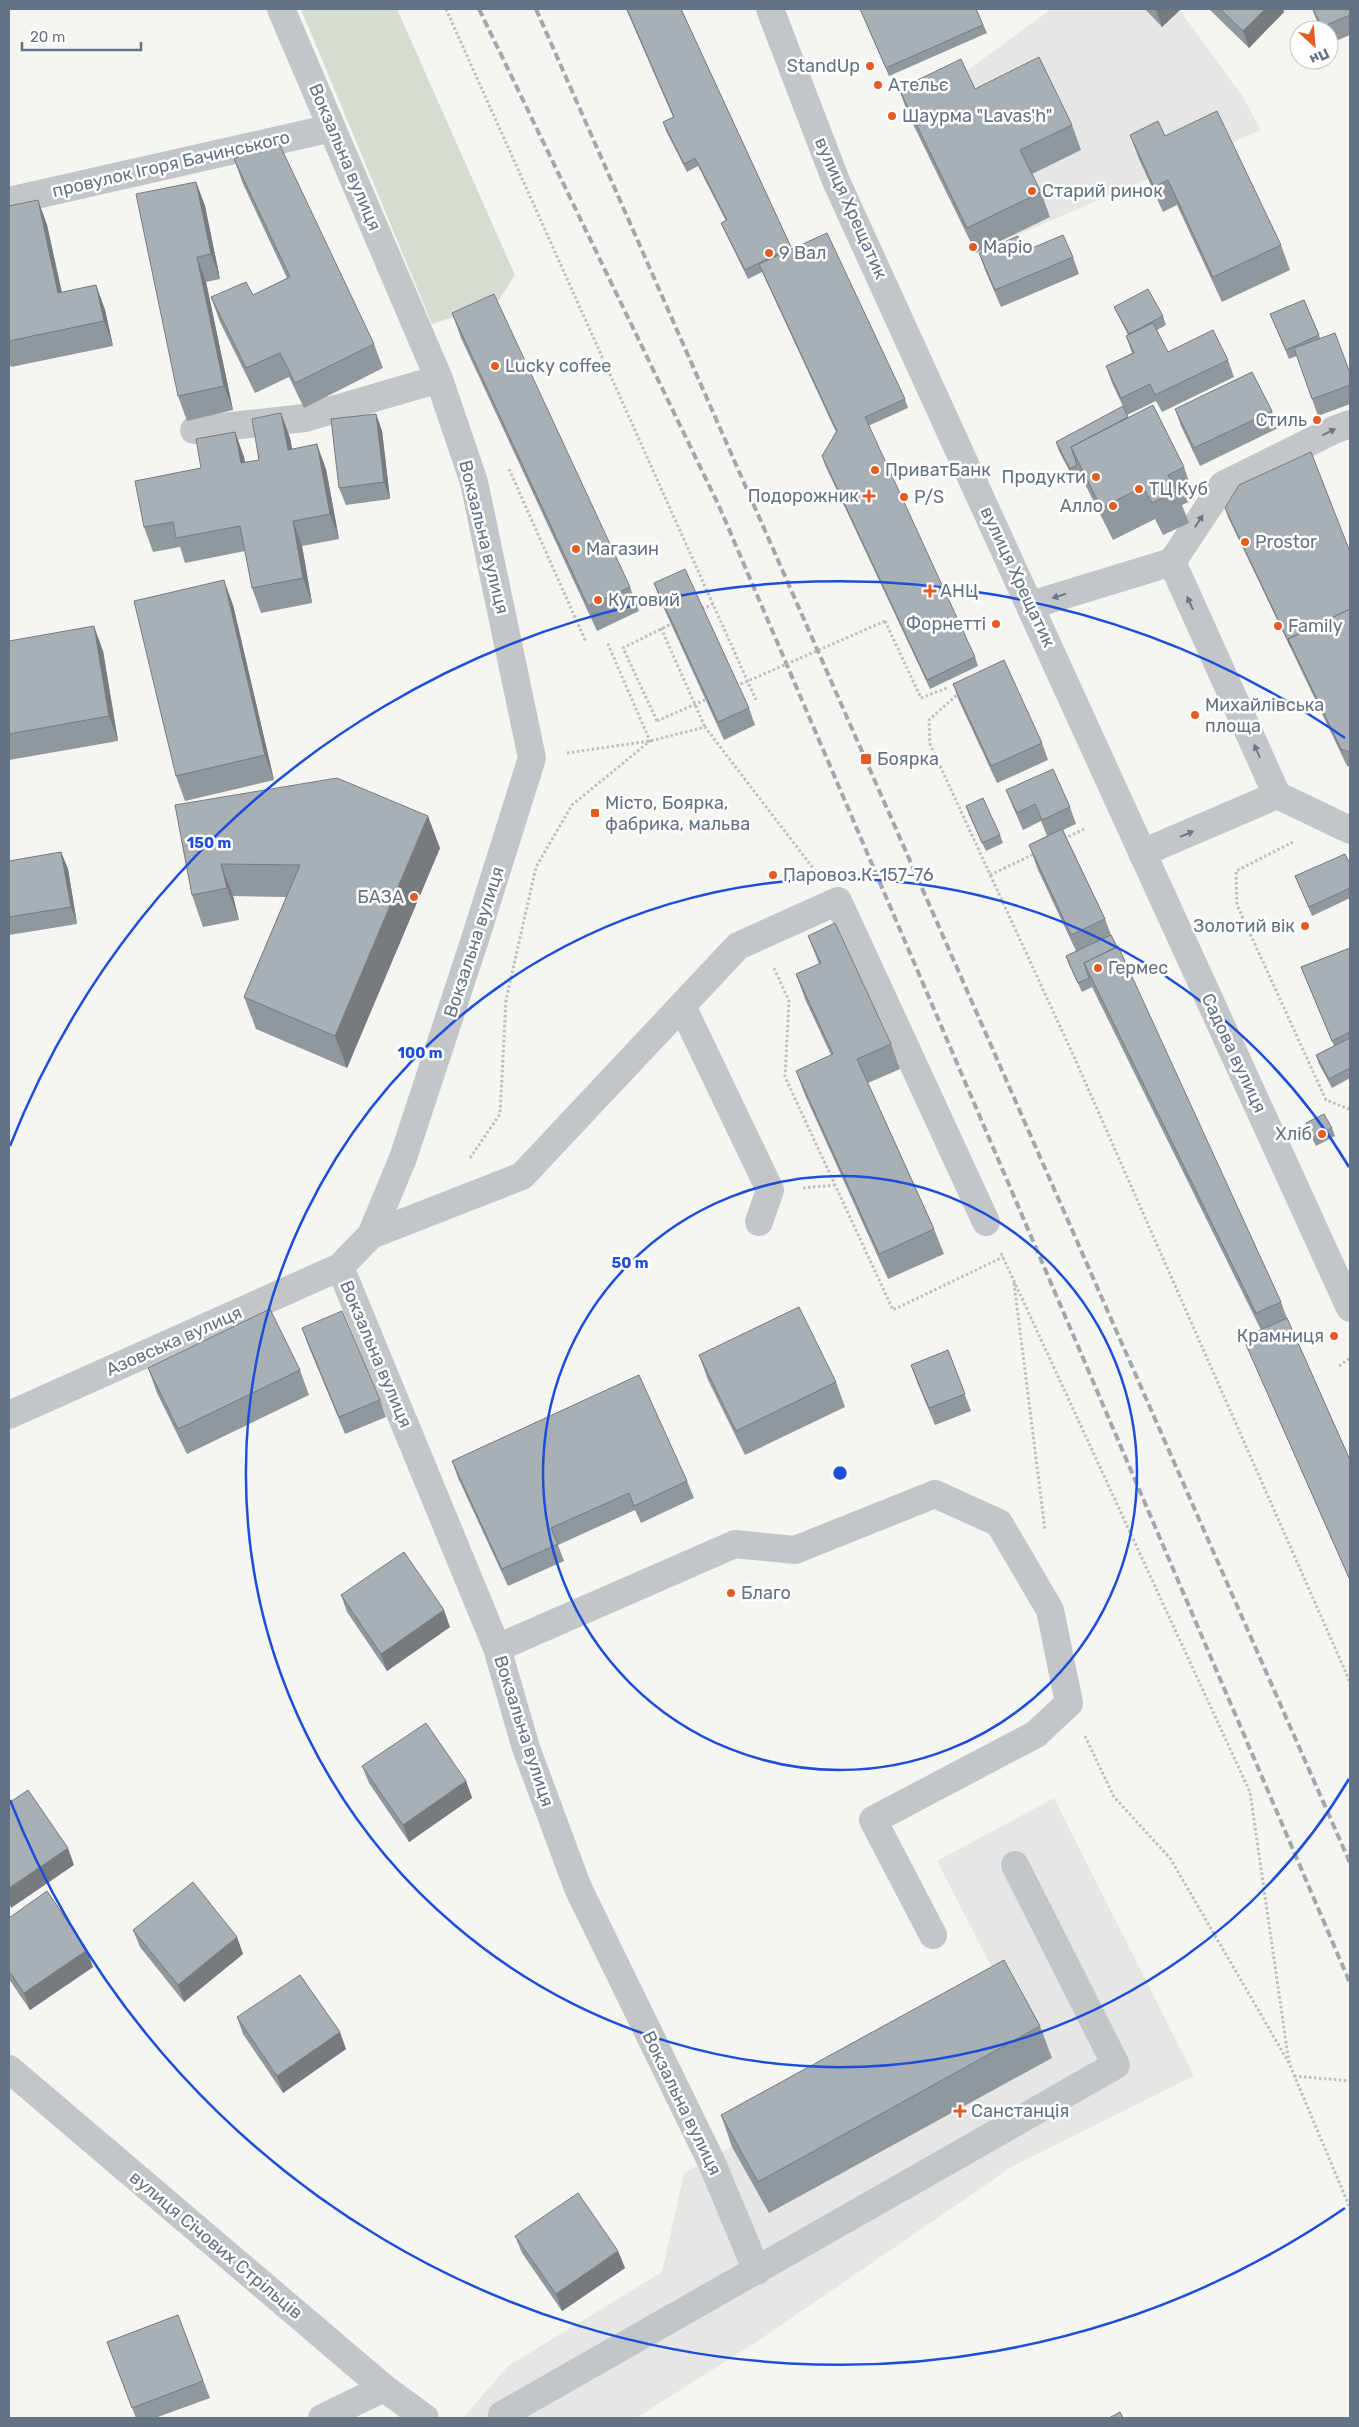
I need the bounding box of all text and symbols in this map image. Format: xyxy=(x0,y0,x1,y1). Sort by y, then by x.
scale bar xyxy=(22,20,141,52)
north arrow xyxy=(1289,20,1339,70)
text: 20 m xyxy=(30,28,65,46)
text: Пн xyxy=(1307,44,1332,68)
place label: StandUp xyxy=(787,55,860,77)
marker: StandUp xyxy=(864,60,876,72)
place label: Ательє xyxy=(888,74,949,96)
marker: Ательє xyxy=(872,79,884,91)
street label: Вокзальна вулиця xyxy=(304,80,386,234)
place label: Шаурма "Lavas'h" xyxy=(902,105,1052,127)
marker: Шаурма "Lavas'h" xyxy=(886,110,898,122)
street label: провулок Ігоря Бачинського xyxy=(50,126,292,202)
street label: вулиця Хрещатик xyxy=(810,134,892,283)
place label: Старий ринок xyxy=(1042,180,1163,202)
marker: Старий ринок xyxy=(1026,185,1038,197)
place label: Маріо xyxy=(983,236,1033,258)
marker: Маріо xyxy=(967,241,979,253)
place label: 9 Вал xyxy=(779,242,826,264)
marker: 9 Вал xyxy=(763,247,775,259)
place label: Lucky coffee xyxy=(505,355,611,377)
marker: Lucky coffee xyxy=(489,360,501,372)
place label: Стиль xyxy=(1255,409,1307,431)
marker: Стиль xyxy=(1311,414,1323,426)
one-way arrow xyxy=(1322,428,1336,436)
street label: Вокзальна вулиця xyxy=(454,458,514,616)
place label: ПриватБанк xyxy=(885,459,991,481)
marker: ПриватБанк xyxy=(869,464,881,476)
place label: Продукти xyxy=(1002,466,1086,488)
marker: Продукти xyxy=(1090,471,1102,483)
place label: ТЦ Куб xyxy=(1149,478,1208,500)
marker: ТЦ Куб xyxy=(1133,483,1145,495)
place label: Подорожник xyxy=(748,485,859,507)
place label: P/S xyxy=(914,486,944,508)
marker: Подорожник xyxy=(863,490,875,502)
marker: P/S xyxy=(898,491,910,503)
place label: Алло xyxy=(1060,495,1103,517)
marker: Алло xyxy=(1107,500,1119,512)
street label: вулиця Хрещатик xyxy=(976,503,1060,651)
one-way arrow xyxy=(1194,514,1204,528)
place label: Prostor xyxy=(1255,531,1317,553)
marker: Prostor xyxy=(1239,536,1251,548)
place label: Магазин xyxy=(586,538,659,560)
marker: Магазин xyxy=(570,543,582,555)
place label: АНЦ xyxy=(940,580,978,602)
marker: АНЦ xyxy=(924,585,936,597)
place label: Кутовий xyxy=(608,589,680,611)
one-way arrow xyxy=(1051,592,1066,600)
marker: Кутовий xyxy=(592,594,604,606)
one-way arrow xyxy=(1186,595,1195,610)
place label: Форнетті xyxy=(906,613,986,635)
place label: Family xyxy=(1288,615,1343,637)
marker: Форнетті xyxy=(990,618,1002,630)
marker: Family xyxy=(1272,620,1284,632)
place label: Михайлівська площа xyxy=(1205,694,1324,737)
marker: Михайлівська площа xyxy=(1189,709,1201,721)
one-way arrow xyxy=(1253,743,1262,758)
place label: Боярка xyxy=(877,748,939,770)
marker: Боярка xyxy=(859,752,873,766)
place label: Місто, Боярка, фабрика, мальва xyxy=(605,792,750,835)
marker: Місто, Боярка, фабрика, мальва xyxy=(589,807,601,819)
one-way arrow xyxy=(1180,829,1194,837)
text: 150 m xyxy=(187,834,231,852)
street label: Вокзальна вулиця xyxy=(439,864,509,1020)
place label: Паровоз К-157-76 xyxy=(783,864,934,886)
marker: Паровоз К-157-76 xyxy=(767,869,779,881)
place label: БАЗА xyxy=(357,886,404,908)
marker: БАЗА xyxy=(408,891,420,903)
place label: Золотий вік xyxy=(1193,915,1295,937)
marker: Золотий вік xyxy=(1299,920,1311,932)
place label: Гермес xyxy=(1108,957,1168,979)
marker: Гермес xyxy=(1092,962,1104,974)
street label: Садова вулиця xyxy=(1197,990,1271,1116)
text: 100 m xyxy=(398,1044,442,1062)
place label: Хліб xyxy=(1275,1123,1312,1145)
marker: Хліб xyxy=(1316,1128,1328,1140)
text: 50 m xyxy=(612,1254,648,1272)
street label: Вокзальна вулиця xyxy=(335,1277,417,1431)
street label: Азовська вулиця xyxy=(103,1301,245,1381)
place label: Крамниця xyxy=(1237,1325,1324,1347)
marker: Крамниця xyxy=(1328,1330,1340,1342)
centre of rings xyxy=(831,1464,849,1482)
place label: Благо xyxy=(741,1582,791,1604)
marker: Благо xyxy=(725,1587,737,1599)
street label: Вокзальна вулиця xyxy=(489,1653,559,1809)
street label: Вокзальна вулиця xyxy=(638,2027,726,2179)
place label: Санстанція xyxy=(971,2100,1069,2122)
marker: Санстанція xyxy=(953,2104,967,2118)
street label: вулиця Січових Стрільців xyxy=(125,2166,307,2324)

